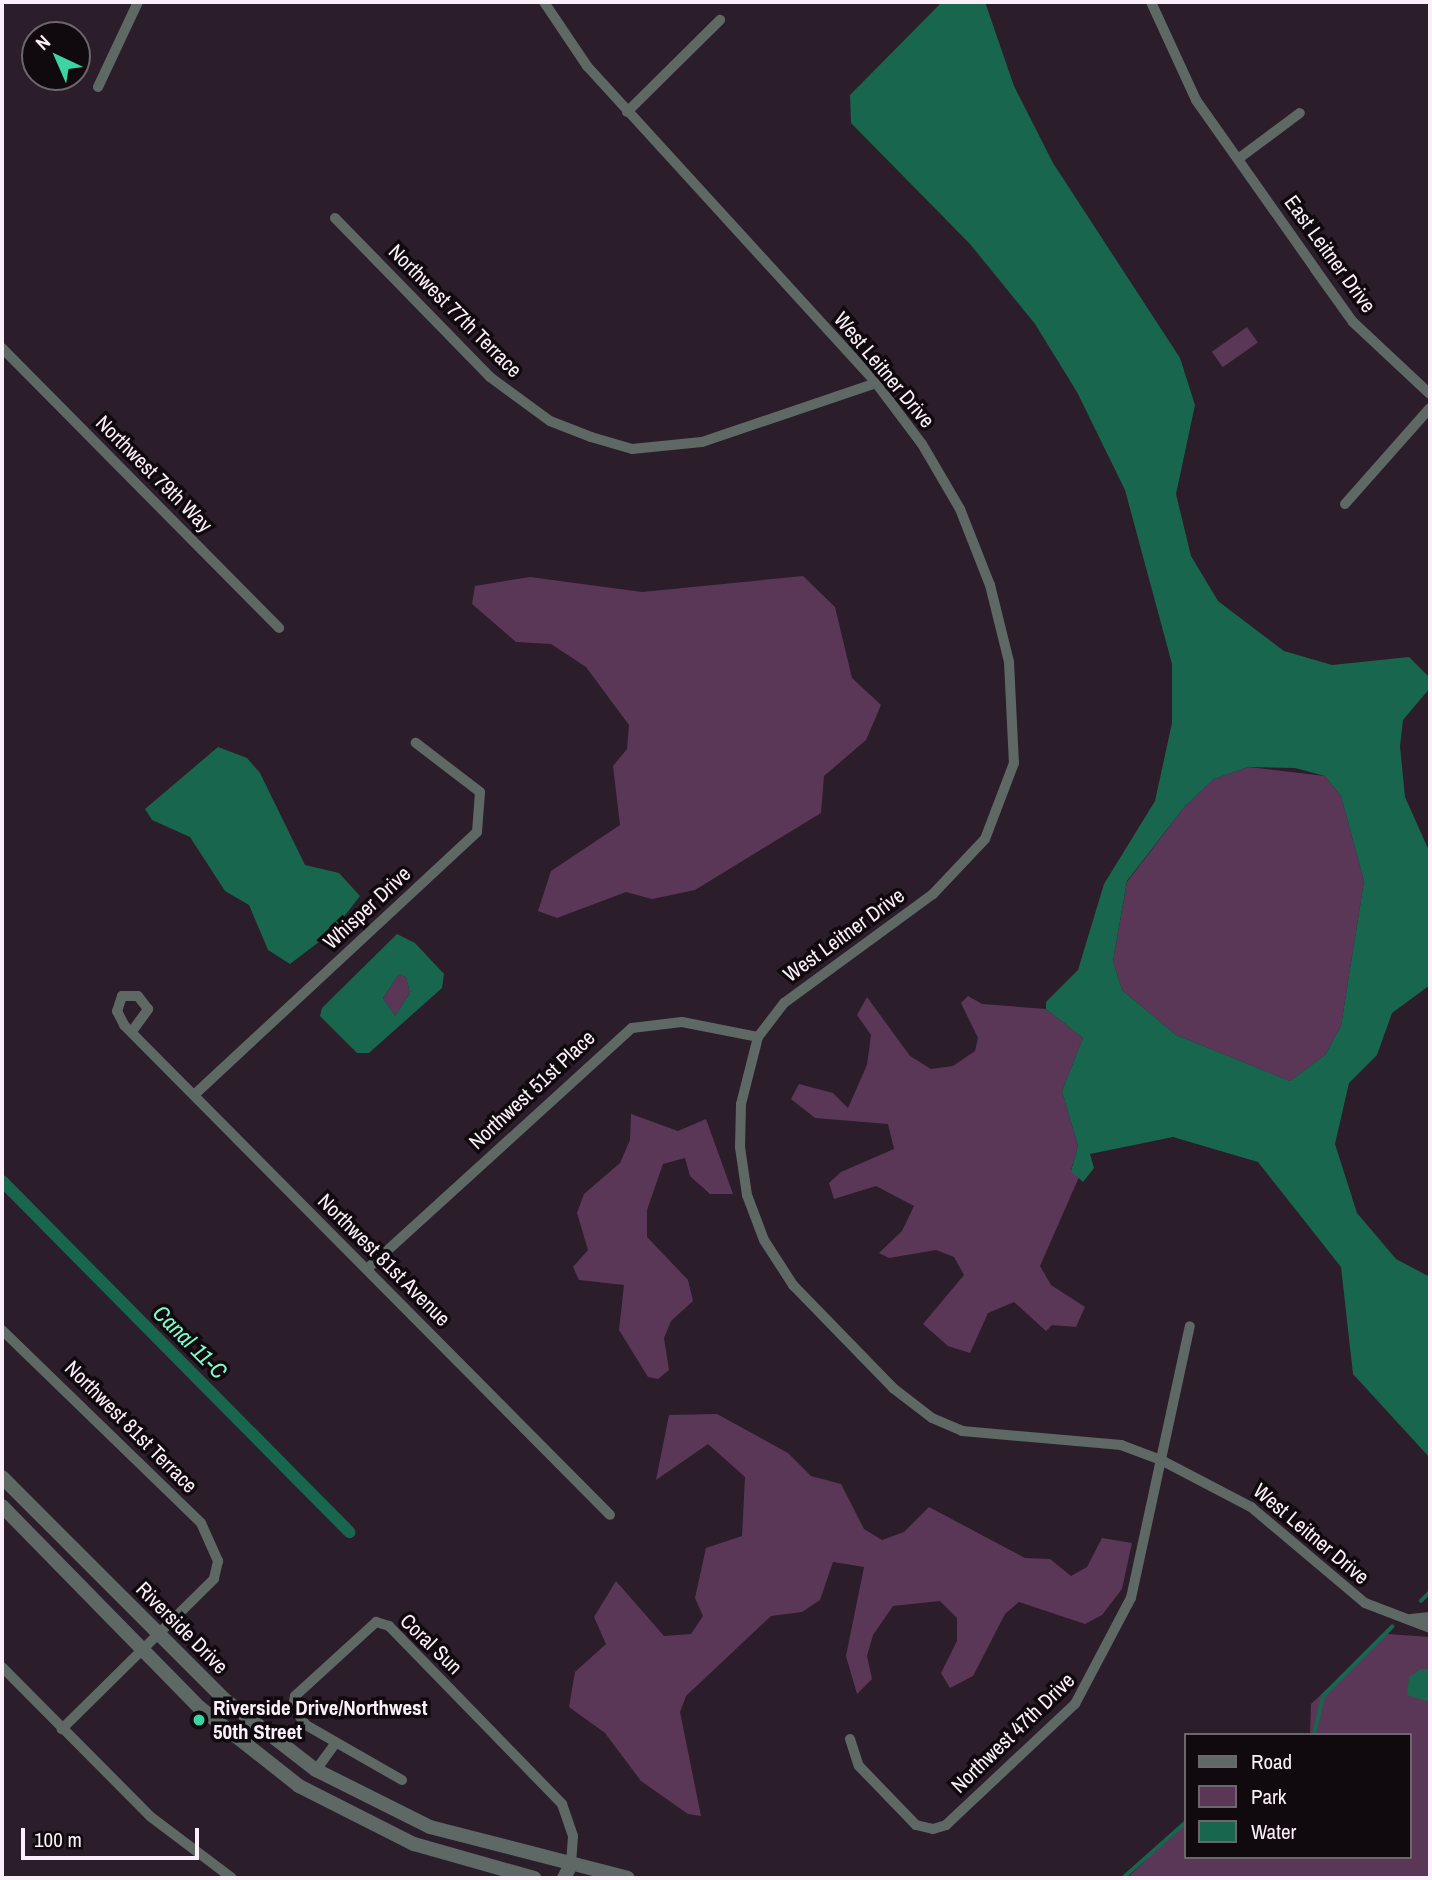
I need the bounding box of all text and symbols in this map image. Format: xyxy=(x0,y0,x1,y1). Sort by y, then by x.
north arrow xyxy=(21,21,91,91)
text: N xyxy=(30,29,56,56)
street label: East Leitner Drive xyxy=(1279,190,1381,318)
street label: Northwest 77th Terrace xyxy=(383,239,527,383)
street label: West Leitner Drive xyxy=(828,307,940,433)
street label: Northwest 79th Way xyxy=(90,410,218,538)
street label: Whisper Drive xyxy=(318,861,416,955)
street label: West Leitner Drive xyxy=(779,883,909,987)
street label: Northwest 51st Place xyxy=(464,1025,600,1155)
street label: Northwest 81st Avenue xyxy=(312,1188,456,1332)
water label: Canal 11-C xyxy=(147,1299,233,1385)
street label: Northwest 81st Terrace xyxy=(59,1355,203,1499)
street label: West Leitner Drive xyxy=(1248,1478,1374,1590)
street label: Riverside Drive xyxy=(131,1577,233,1679)
street label: Coral Sun xyxy=(395,1608,467,1680)
street label: Northwest 47th Drive xyxy=(946,1668,1080,1798)
place label: Riverside Drive/Northwest 50th Street xyxy=(213,1695,427,1745)
marker: Riverside Drive/Northwest 50th Street xyxy=(191,1712,207,1728)
legend xyxy=(1184,1733,1411,1859)
text: Road xyxy=(1251,1747,1292,1776)
text: Park xyxy=(1251,1782,1286,1811)
scale bar xyxy=(24,1814,203,1858)
text: Water xyxy=(1251,1817,1296,1846)
text: 100 m xyxy=(34,1825,82,1854)

